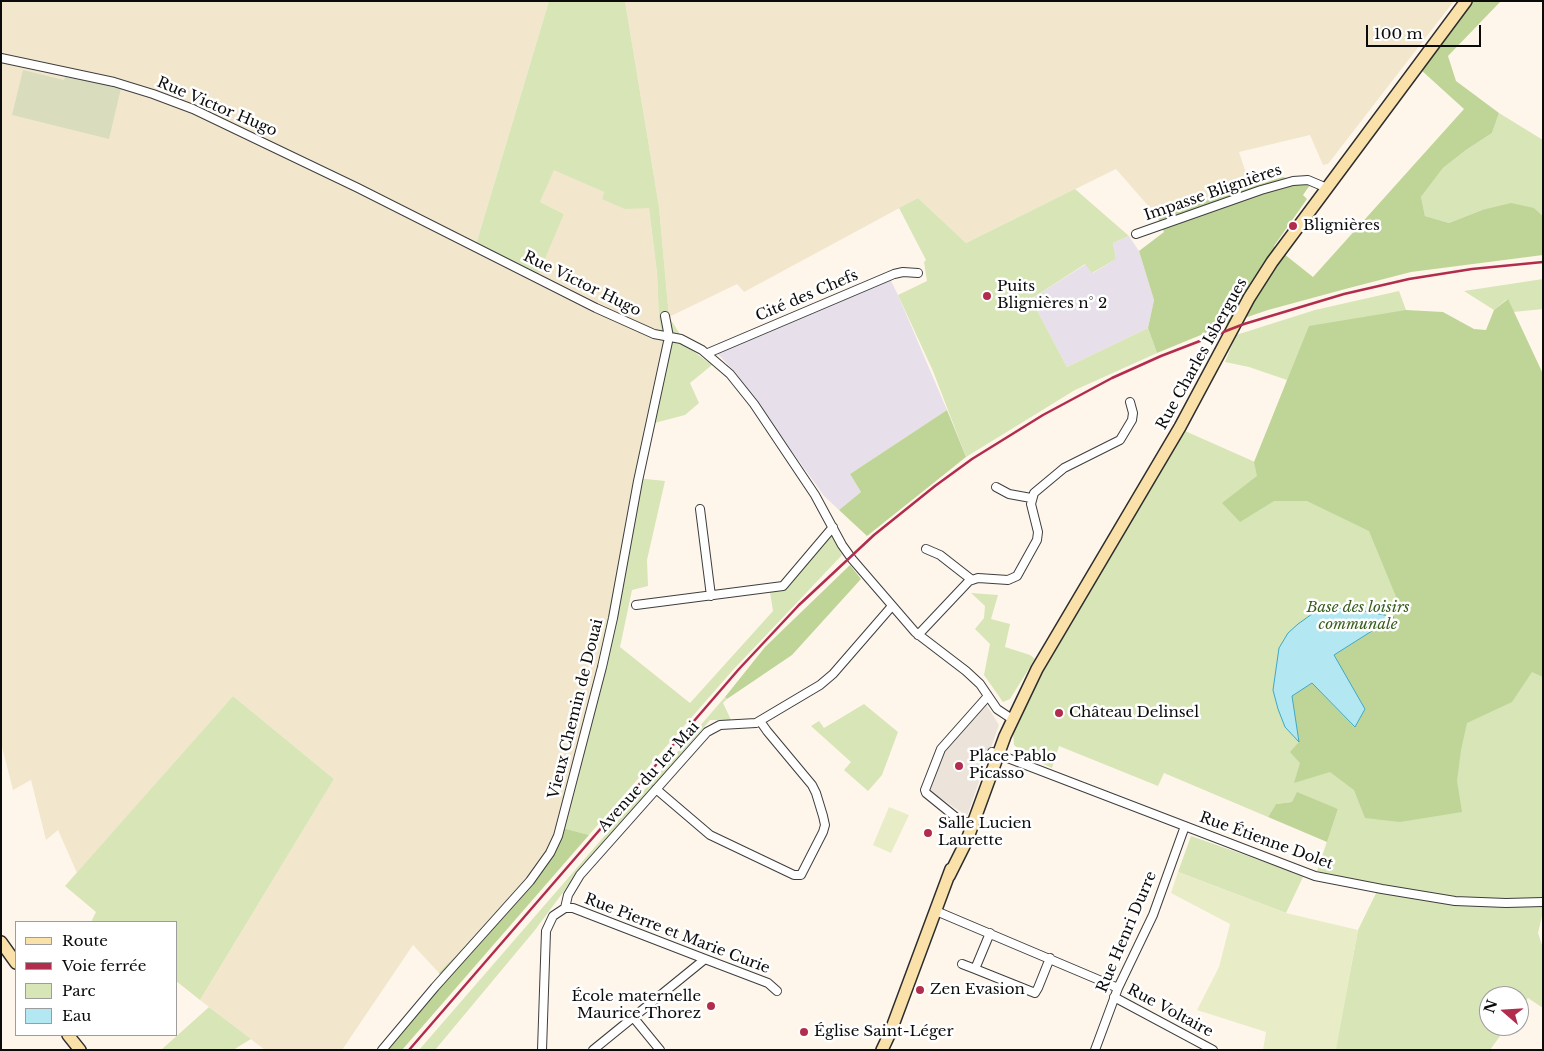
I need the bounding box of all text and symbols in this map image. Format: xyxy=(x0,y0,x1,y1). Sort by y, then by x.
scale bar xyxy=(1369,15,1484,47)
text: 100 m xyxy=(1374,24,1423,43)
street label: Rue Victor Hugo xyxy=(154,74,280,140)
street label: Impasse Blignières xyxy=(1142,161,1284,225)
place label: Blignières xyxy=(1303,217,1380,235)
marker: Blignières xyxy=(1287,220,1299,232)
street label: Rue Victor Hugo xyxy=(520,248,644,320)
street label: Cité des Chefs xyxy=(753,266,861,326)
street label: Rue Charles Isbergues xyxy=(1153,275,1251,433)
place label: Puits Blignières n° 2 xyxy=(997,278,1107,313)
marker: Puits Blignières n° 2 xyxy=(981,290,993,302)
park label: Base des loisirs communale xyxy=(1306,599,1410,634)
street label: Vieux Chemin de Douai xyxy=(545,617,607,801)
place label: Château Delinsel xyxy=(1069,704,1199,722)
marker: Château Delinsel xyxy=(1053,707,1065,719)
street label: Avenue du 1er Mai xyxy=(595,718,703,836)
place label: Place Pablo Picasso xyxy=(969,748,1056,783)
marker: Place Pablo Picasso xyxy=(953,760,965,772)
street label: Rue Étienne Dolet xyxy=(1197,808,1335,874)
place label: Salle Lucien Laurette xyxy=(938,815,1032,850)
marker: Salle Lucien Laurette xyxy=(922,827,934,839)
street label: Rue Henri Durre xyxy=(1093,869,1161,995)
street label: Rue Pierre et Marie Curie xyxy=(582,890,772,978)
legend xyxy=(15,921,178,1036)
text: Route xyxy=(62,931,108,950)
text: Voie ferrée xyxy=(62,956,146,975)
text: Parc xyxy=(62,981,95,1000)
place label: Zen Evasion xyxy=(930,981,1025,999)
street label: Rue Voltaire xyxy=(1124,981,1216,1041)
marker: Zen Evasion xyxy=(914,984,926,996)
north arrow xyxy=(1479,986,1529,1036)
place label: École maternelle Maurice Thorez xyxy=(571,988,701,1023)
text: N xyxy=(1480,997,1501,1016)
marker: École maternelle Maurice Thorez xyxy=(705,1000,717,1012)
text: Eau xyxy=(62,1006,91,1025)
place label: Église Saint-Léger xyxy=(814,1023,954,1041)
marker: Église Saint-Léger xyxy=(798,1026,810,1038)

